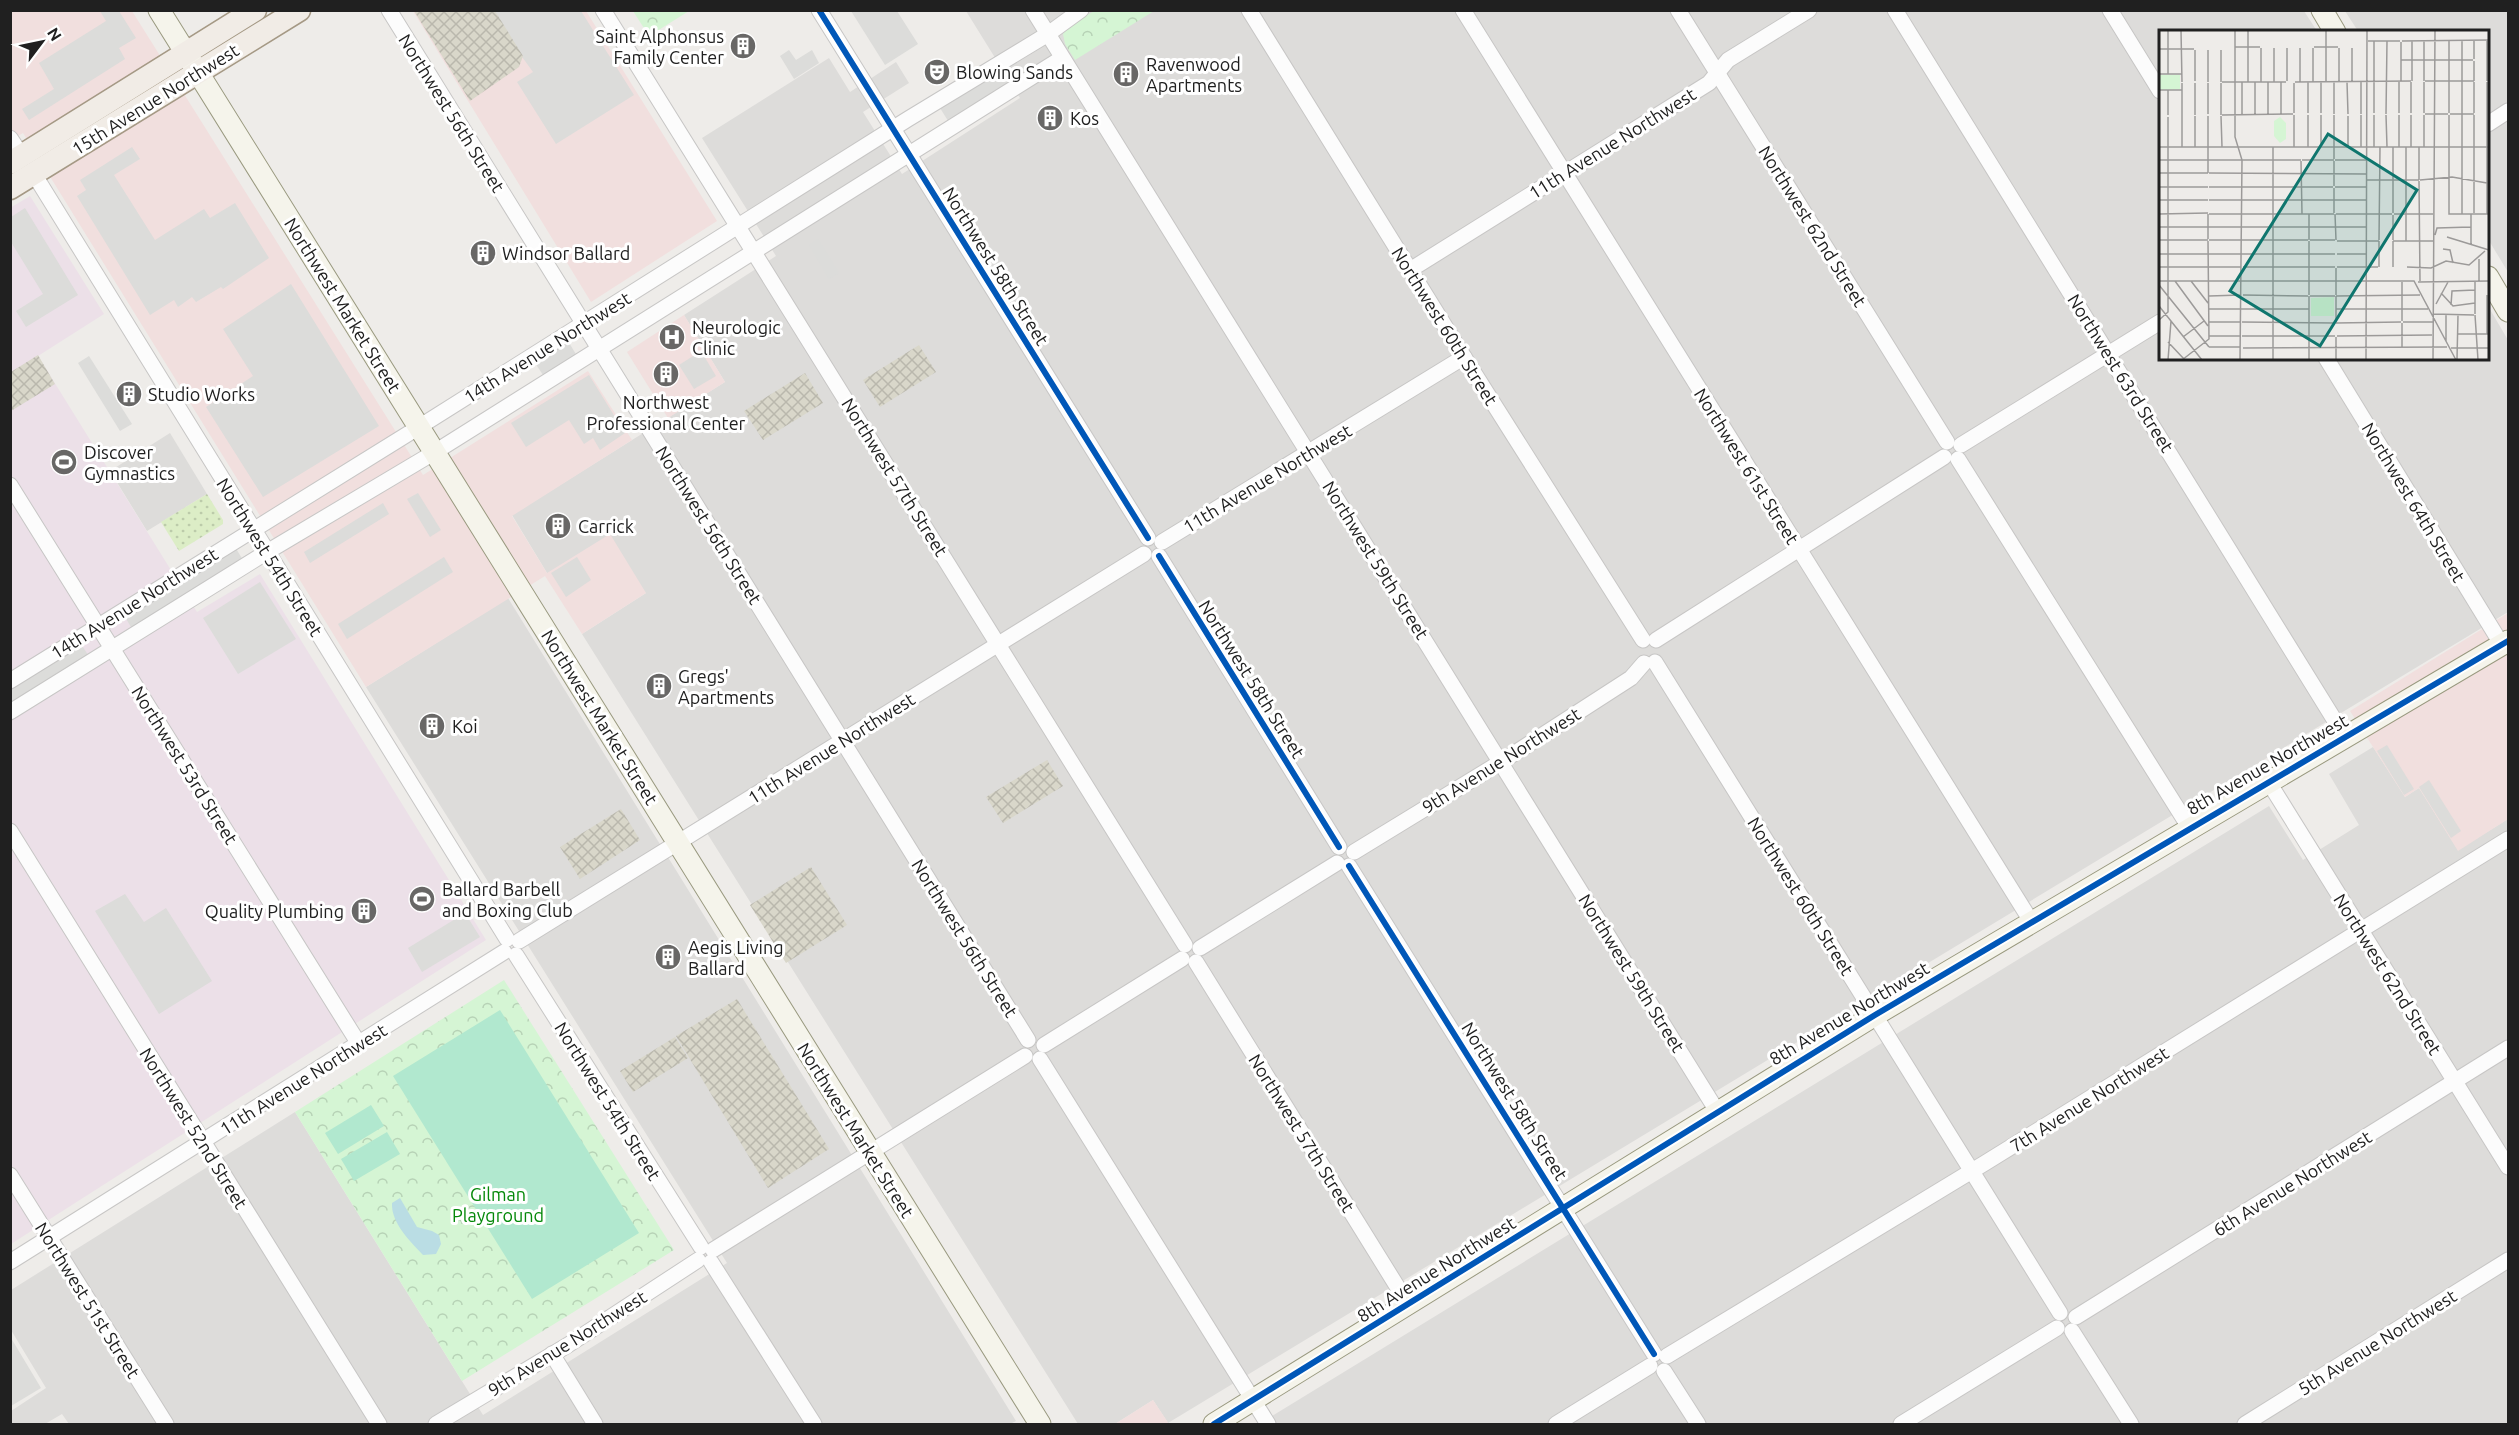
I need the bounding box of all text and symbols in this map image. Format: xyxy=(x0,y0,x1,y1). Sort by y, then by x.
north arrow xyxy=(12,12,72,72)
text: N xyxy=(44,24,66,44)
place label: Saint Alphonsus Family Center xyxy=(596,26,724,67)
street label: Northwest 56th Street xyxy=(395,30,509,196)
inset map xyxy=(2159,30,2489,360)
building icon: Saint Alphonsus Family Center xyxy=(728,31,758,61)
street label: 15th Avenue Northwest xyxy=(68,39,242,159)
place label: Ravenwood Apartments xyxy=(1146,54,1242,95)
theatre icon: Blowing Sands xyxy=(922,57,952,87)
building icon: Ravenwood Apartments xyxy=(1111,59,1141,89)
place label: Blowing Sands xyxy=(956,62,1073,82)
street label: 11th Avenue Northwest xyxy=(1525,83,1699,203)
building icon: Kos xyxy=(1035,103,1065,133)
place label: Kos xyxy=(1070,108,1099,128)
street label: Northwest 62nd Street xyxy=(1755,142,1871,310)
street label: Northwest 58th Street xyxy=(939,183,1053,349)
street label: Northwest Market Street xyxy=(281,214,405,396)
building icon: Windsor Ballard xyxy=(468,238,498,268)
place label: Windsor Ballard xyxy=(502,243,630,263)
street label: Northwest 60th Street xyxy=(1388,243,1502,409)
street label: 14th Avenue Northwest xyxy=(460,287,634,407)
street label: Northwest 63rd Street xyxy=(2064,290,2178,456)
place label: Neurologic Clinic xyxy=(692,317,781,358)
hospital icon: Neurologic Clinic xyxy=(657,322,687,352)
building icon: Northwest Professional Center xyxy=(651,359,681,389)
building icon: Studio Works xyxy=(114,379,144,409)
place label: Studio Works xyxy=(148,384,255,404)
street label: Northwest 61st Street xyxy=(1691,384,1803,548)
place label: Northwest Professional Center xyxy=(587,392,746,433)
street label: Northwest 57th Street xyxy=(838,394,952,560)
street label: Northwest 64th Street xyxy=(2358,419,2470,585)
street label: 11th Avenue Northwest xyxy=(1179,420,1355,536)
place label: Discover Gymnastics xyxy=(84,442,175,483)
street label: Northwest 56th Street xyxy=(652,442,766,608)
sports icon: Discover Gymnastics xyxy=(49,447,79,477)
street label: Northwest 54th Street xyxy=(213,474,327,640)
street label: Northwest 59th Street xyxy=(1319,477,1433,643)
building icon: Carrick xyxy=(543,511,573,541)
place label: Carrick xyxy=(578,516,634,536)
street label: 14th Avenue Northwest xyxy=(47,543,221,663)
street label: Northwest 58th Street xyxy=(1195,596,1309,762)
street label: Northwest Market Street xyxy=(538,626,662,808)
place label: Gregs' Apartments xyxy=(678,666,774,707)
building icon: Gregs' Apartments xyxy=(644,671,674,701)
street label: Northwest 53rd Street xyxy=(128,682,242,848)
street label: 11th Avenue Northwest xyxy=(744,688,918,808)
street label: 9th Avenue Northwest xyxy=(1418,703,1584,817)
street label: 8th Avenue Northwest xyxy=(2183,710,2351,818)
building icon: Koi xyxy=(417,711,447,741)
place label: Koi xyxy=(452,716,478,736)
street label: Northwest 60th Street xyxy=(1744,813,1858,979)
street label: Northwest 56th Street xyxy=(908,855,1022,1021)
place label: Ballard Barbell and Boxing Club xyxy=(442,879,573,920)
sports icon: Ballard Barbell and Boxing Club xyxy=(407,884,437,914)
street label: Northwest 59th Street xyxy=(1575,890,1689,1056)
street label: Northwest 62nd Street xyxy=(2330,890,2446,1058)
building icon: Quality Plumbing xyxy=(349,896,379,926)
place label: Quality Plumbing xyxy=(205,901,344,922)
place label: Aegis Living Ballard xyxy=(688,937,784,978)
building icon: Aegis Living Ballard xyxy=(653,942,683,972)
street label: 8th Avenue Northwest xyxy=(1766,957,1932,1069)
street label: Northwest 54th Street xyxy=(551,1018,665,1184)
street label: Northwest 58th Street xyxy=(1458,1018,1572,1184)
street label: 11th Avenue Northwest xyxy=(216,1019,390,1139)
street label: Northwest Market Street xyxy=(794,1039,918,1221)
street label: 7th Avenue Northwest xyxy=(2006,1042,2172,1156)
street label: Northwest 52nd Street xyxy=(136,1044,252,1212)
street label: Northwest 57th Street xyxy=(1245,1050,1359,1216)
street label: 6th Avenue Northwest xyxy=(2209,1126,2375,1240)
park label: Gilman Playground xyxy=(452,1184,544,1225)
street label: 8th Avenue Northwest xyxy=(1353,1212,1519,1326)
street label: Northwest 51st Street xyxy=(32,1218,144,1382)
street label: 5th Avenue Northwest xyxy=(2294,1285,2460,1399)
street label: 9th Avenue Northwest xyxy=(484,1286,650,1400)

